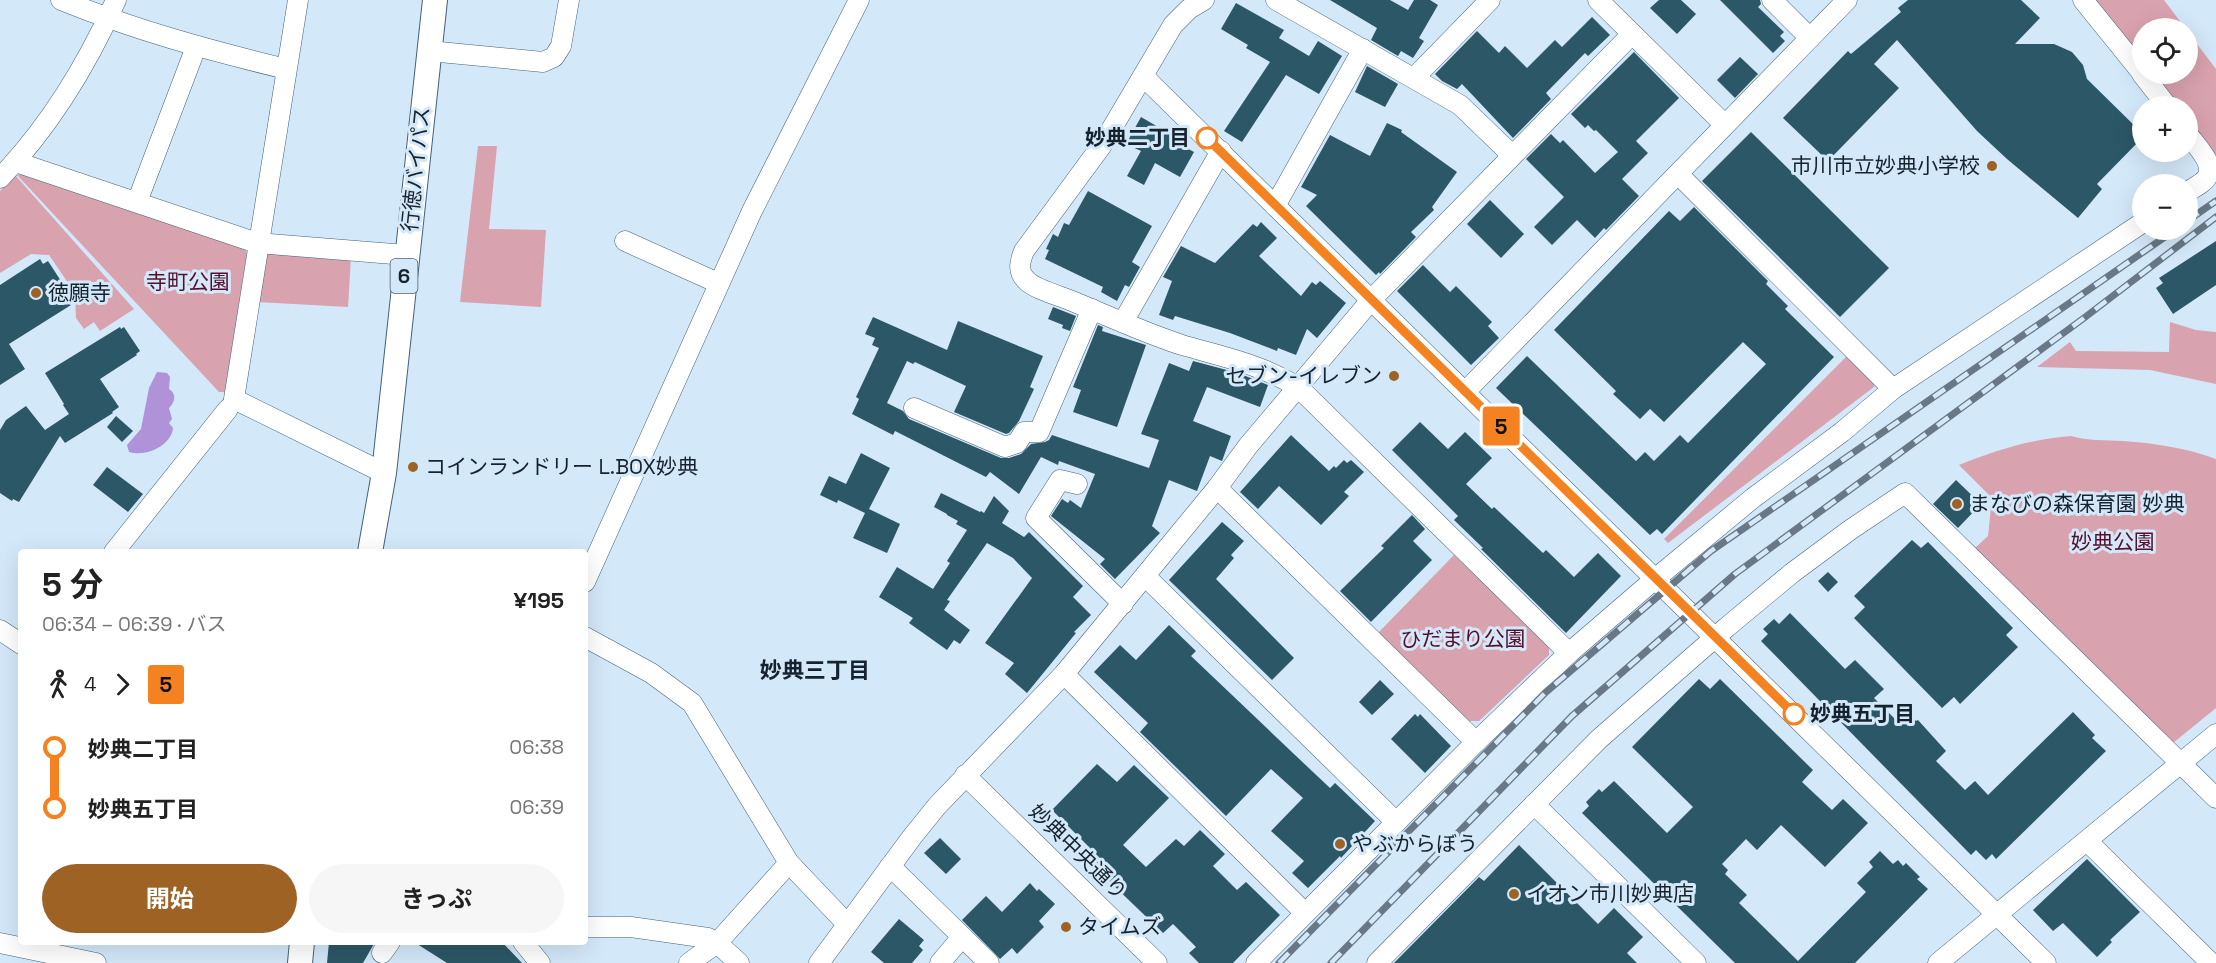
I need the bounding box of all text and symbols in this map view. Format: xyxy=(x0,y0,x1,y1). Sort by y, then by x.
map controls xyxy=(2132,18,2198,240)
button: locate xyxy=(2132,18,2198,84)
button: + xyxy=(2132,96,2198,162)
street label: 行徳バイパス xyxy=(396,105,435,233)
place label: 妙典二丁目 xyxy=(1085,124,1190,151)
marker: 妙典二丁目 xyxy=(1196,127,1218,149)
place label: 市川市立妙典小学校 xyxy=(1791,152,1980,179)
marker: 市川市立妙典小学校 xyxy=(1985,159,1999,173)
button: − xyxy=(2132,174,2198,240)
road number: 6 xyxy=(390,259,418,293)
park label: 寺町公園 xyxy=(146,268,230,295)
place label: 徳願寺 xyxy=(48,279,111,306)
marker: 徳願寺 xyxy=(29,286,43,300)
place label: セブン-イレブン xyxy=(1225,362,1382,389)
marker: セブン-イレブン xyxy=(1387,369,1401,383)
line badge: 5 xyxy=(1482,406,1520,446)
text: 5 xyxy=(1495,413,1507,440)
place label: コインランドリー L.BOX妙典 xyxy=(425,453,698,480)
marker: コインランドリー L.BOX妙典 xyxy=(406,460,420,474)
place label: まなびの森保育園 妙典 xyxy=(1969,490,2184,517)
marker: まなびの森保育園 妙典 xyxy=(1950,497,1964,511)
park label: 妙典公園 xyxy=(2071,528,2155,555)
text: 5 分 xyxy=(42,564,103,606)
text: ¥195 xyxy=(514,586,564,614)
text: 06:34 – 06:39 · バス xyxy=(42,611,226,637)
park label: ひだまり公園 xyxy=(1400,625,1526,652)
district label: 妙典三丁目 xyxy=(760,656,870,684)
icon: walk xyxy=(42,668,75,701)
icon: forward xyxy=(106,668,139,701)
text: 4 xyxy=(84,671,97,697)
text: 5 xyxy=(160,671,172,698)
place label: 妙典五丁目 xyxy=(1810,700,1915,727)
marker: 妙典五丁目 xyxy=(1783,703,1805,725)
text: 06:38 xyxy=(509,734,564,760)
text: 妙典二丁目 xyxy=(88,735,198,763)
text: 06:39 xyxy=(510,794,564,820)
text: 妙典五丁目 xyxy=(88,795,198,823)
street label: 妙典中央通り xyxy=(1024,798,1133,905)
place label: やぶからぼう xyxy=(1352,830,1478,857)
marker: やぶからぼう xyxy=(1333,837,1347,851)
button: 開始 xyxy=(42,864,297,933)
button: きっぷ xyxy=(309,864,564,933)
place label: イオン市川妙典店 xyxy=(1526,880,1694,907)
marker: イオン市川妙典店 xyxy=(1507,887,1521,901)
place label: タイムズ xyxy=(1078,913,1162,940)
marker: タイムズ xyxy=(1059,920,1073,934)

